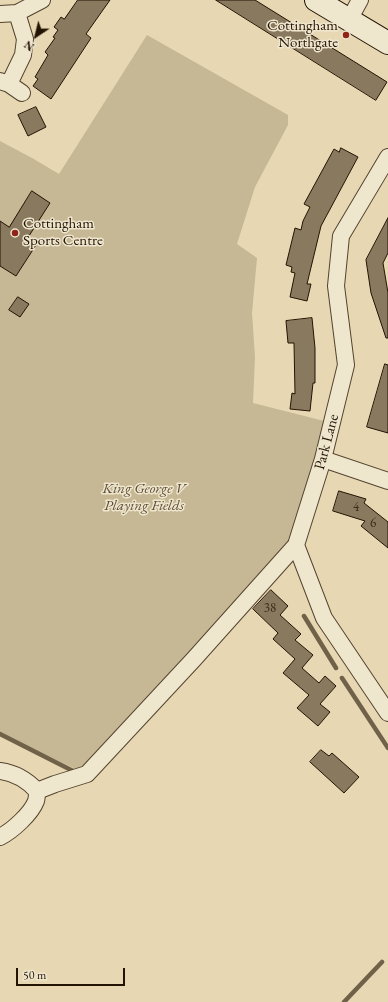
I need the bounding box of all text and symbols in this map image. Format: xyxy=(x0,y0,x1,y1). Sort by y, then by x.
north arrow xyxy=(16,16,56,56)
place label: Cottingham Northgate xyxy=(267,17,338,52)
marker: Cottingham Northgate xyxy=(341,30,351,40)
text: N xyxy=(21,38,37,54)
place label: Cottingham Sports Centre xyxy=(23,215,103,250)
marker: Cottingham Sports Centre xyxy=(10,228,20,238)
street label: Park Lane xyxy=(311,412,343,472)
park label: King George V Playing Fields xyxy=(102,480,186,515)
house number: 4 xyxy=(353,499,359,515)
house number: 6 xyxy=(370,515,376,531)
house number: 38 xyxy=(264,600,276,616)
scale bar xyxy=(18,960,127,986)
text: 50 m xyxy=(23,967,46,983)

